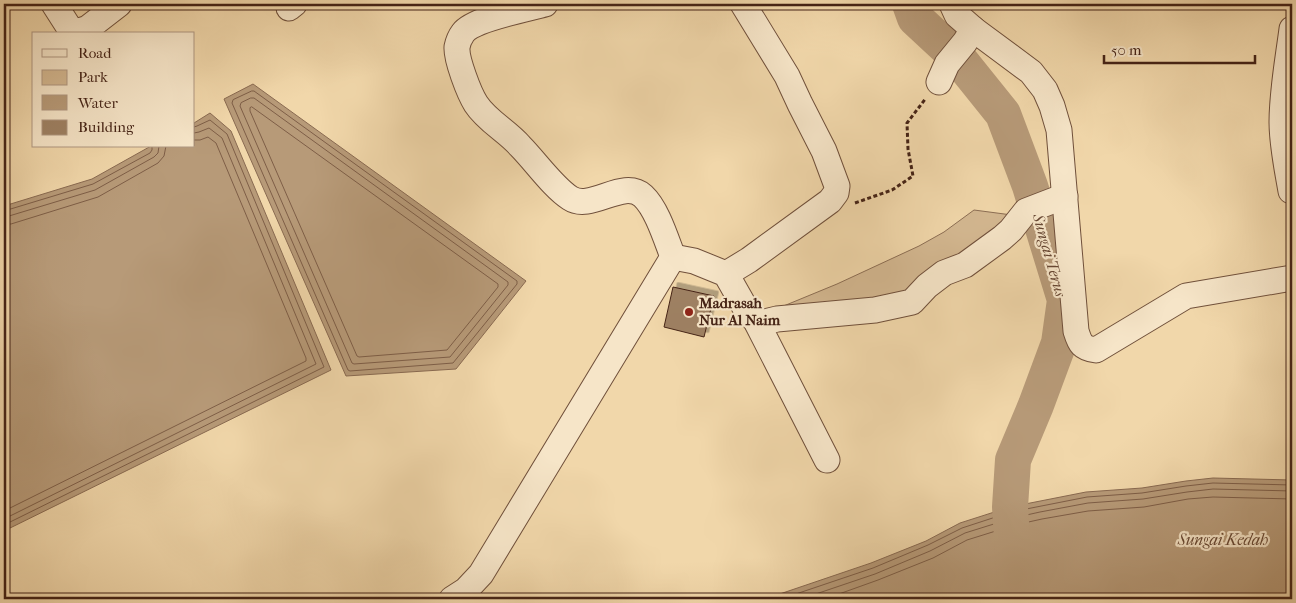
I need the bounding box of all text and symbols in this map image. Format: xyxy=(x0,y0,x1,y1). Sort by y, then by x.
legend xyxy=(32,32,195,148)
scale bar xyxy=(1104,32,1255,64)
text: 50 m xyxy=(1111,41,1142,59)
text: Road xyxy=(78,44,112,62)
text: Park xyxy=(78,68,108,86)
text: Water xyxy=(77,94,118,112)
text: Building xyxy=(78,118,135,136)
water label: Sungai Terus xyxy=(1028,211,1071,300)
place label: Madrasah Nur Al Naim xyxy=(698,294,781,329)
marker: Madrasah Nur Al Naim xyxy=(683,306,695,318)
water label: Sungai Kedah xyxy=(1177,530,1268,549)

